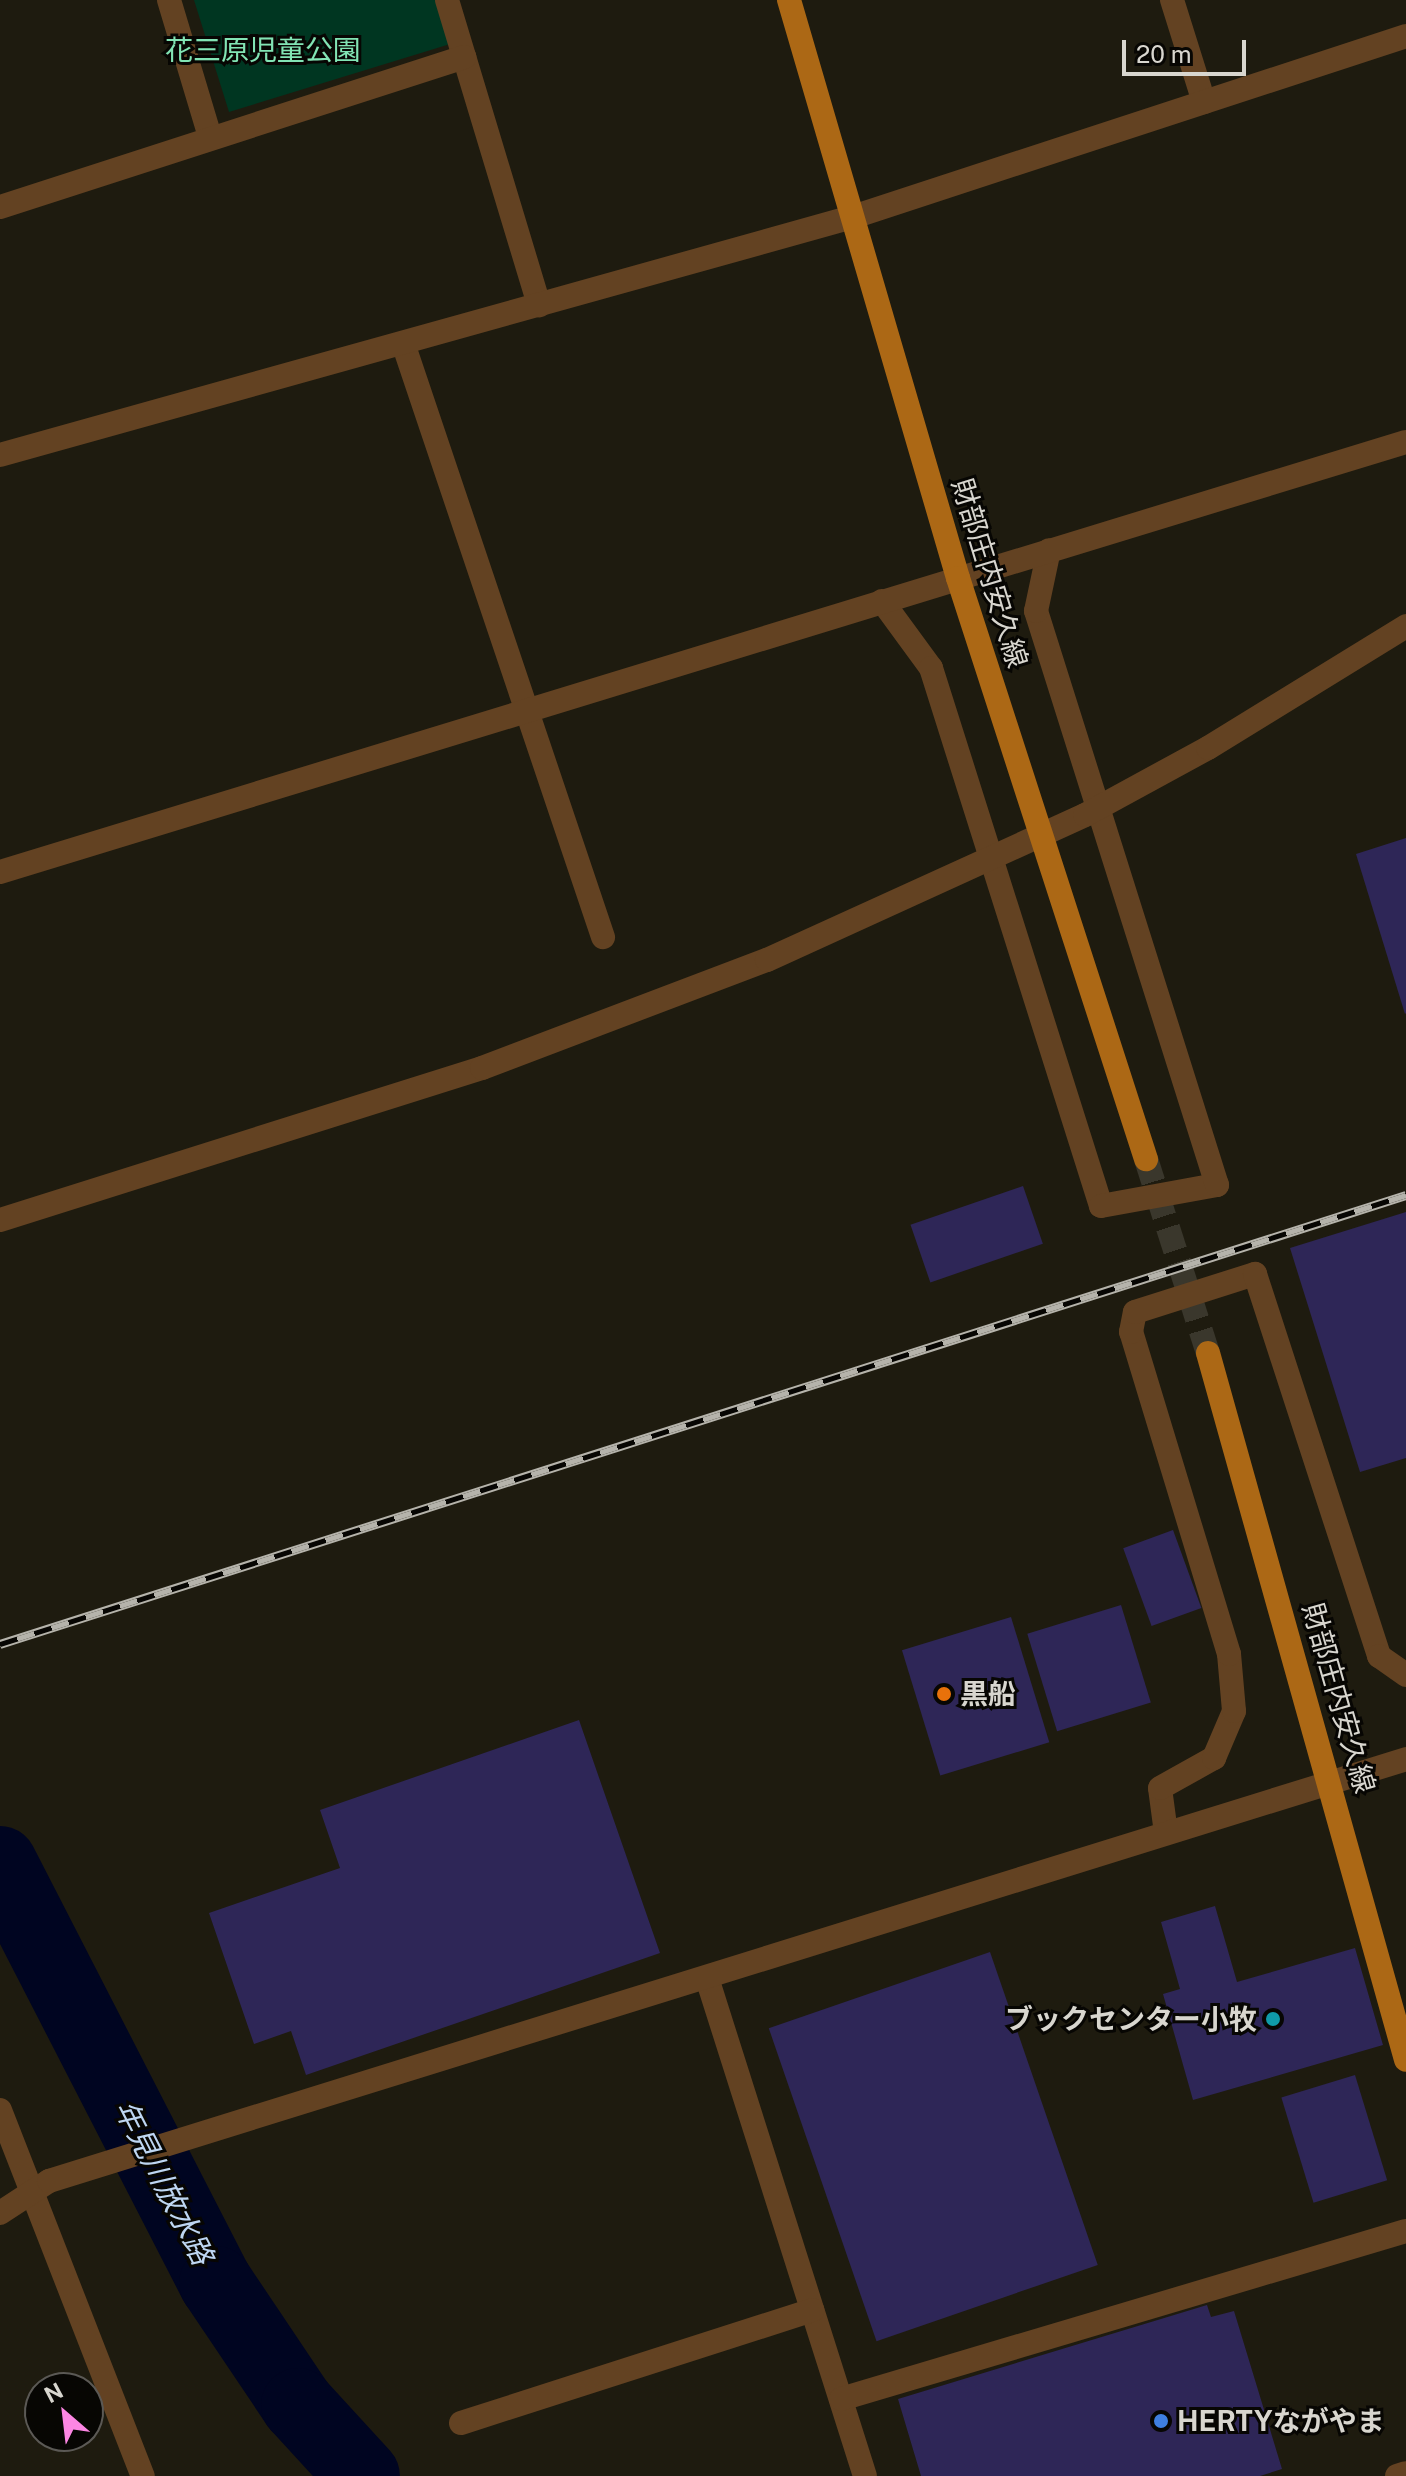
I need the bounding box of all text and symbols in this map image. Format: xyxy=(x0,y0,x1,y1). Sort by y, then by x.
scale bar xyxy=(1126,24,1250,74)
park label: 花三原児童公園 xyxy=(165,33,361,67)
text: 20 m xyxy=(1136,40,1192,68)
street label: 財部庄内安久線 xyxy=(945,474,1035,672)
street label: 財部庄内安久線 xyxy=(1296,1599,1382,1797)
place label: 黒船 xyxy=(960,1677,1016,1711)
marker: 黒船 xyxy=(935,1685,953,1703)
place label: ブックセンター小牧 xyxy=(1005,2002,1257,2036)
marker: ブックセンター小牧 xyxy=(1264,2010,1282,2028)
water label: 年見川放水路 xyxy=(107,2094,221,2270)
north arrow xyxy=(24,2372,104,2452)
text: N xyxy=(40,2377,67,2408)
place label: HERTYながやま xyxy=(1177,2404,1385,2438)
marker: HERTYながやま xyxy=(1152,2412,1170,2430)

